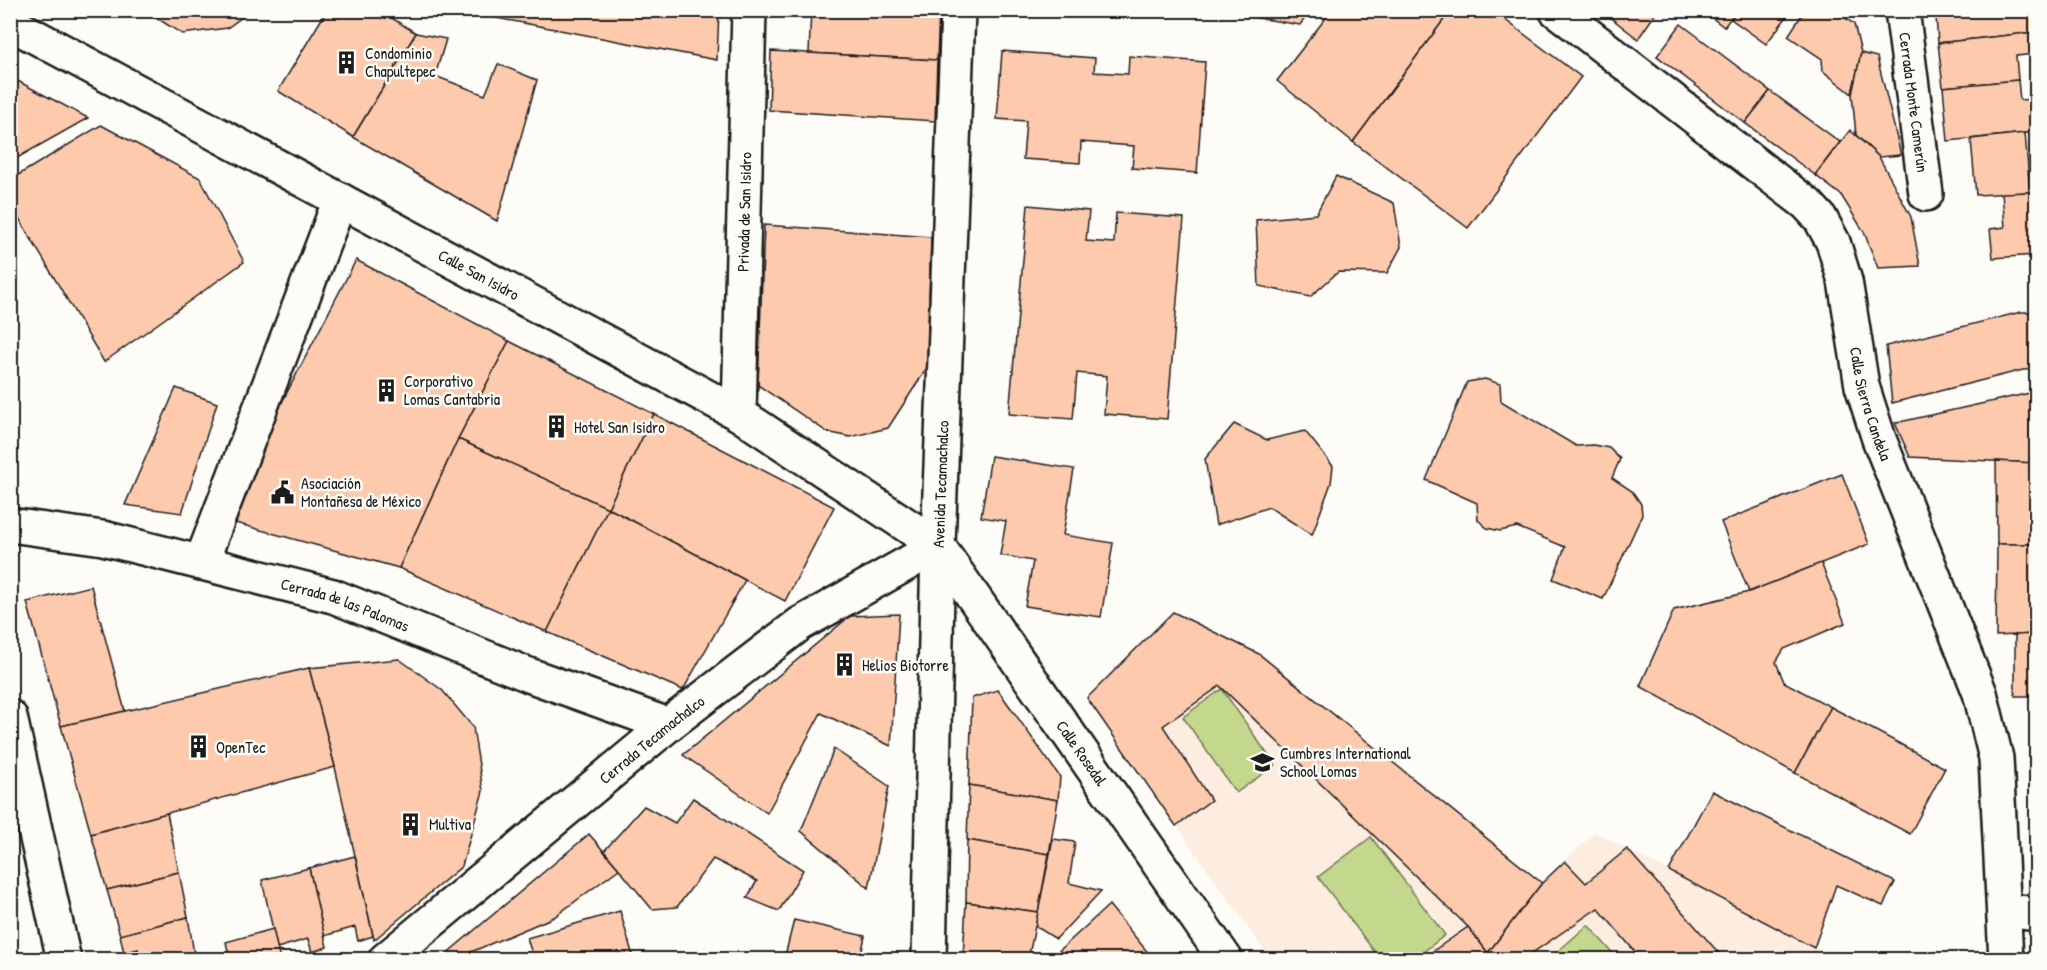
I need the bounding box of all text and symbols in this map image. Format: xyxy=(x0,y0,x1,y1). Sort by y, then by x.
street label: Cerrada Monte Camerún xyxy=(1894,31,1934,174)
place label: Condominio Chapultepec xyxy=(365,42,436,82)
building icon: Condominio Chapultepec xyxy=(334,49,360,75)
street label: Privada de San Isidro xyxy=(732,151,756,272)
street label: Calle San Isidro xyxy=(434,244,524,305)
street label: Calle Sierra Candela xyxy=(1845,345,1897,464)
place label: Corporativo Lomas Cantabria xyxy=(404,370,500,410)
building icon: Corporativo Lomas Cantabria xyxy=(373,377,399,403)
building icon: Hotel San Isidro xyxy=(543,414,569,440)
place label: Hotel San Isidro xyxy=(574,416,665,438)
street label: Avenida Tecamachalco xyxy=(927,420,954,548)
place label: Asociación Montañesa de México xyxy=(301,472,422,512)
public building icon: Asociación Montañesa de México xyxy=(270,479,296,505)
street label: Cerrada de las Palomas xyxy=(278,572,412,637)
building icon: Helios Biotorre xyxy=(831,652,857,678)
place label: Helios Biotorre xyxy=(862,654,949,676)
street label: Cerrada Tecamachalco xyxy=(594,690,709,789)
street label: Calle Rosedal xyxy=(1051,716,1113,791)
building icon: OpenTec xyxy=(185,734,211,760)
place label: OpenTec xyxy=(216,736,266,758)
place label: Cumbres International School Lomas xyxy=(1280,742,1412,782)
school or university icon: Cumbres International School Lomas xyxy=(1249,749,1275,775)
building icon: Multiva xyxy=(398,811,424,837)
place label: Multiva xyxy=(429,813,471,835)

